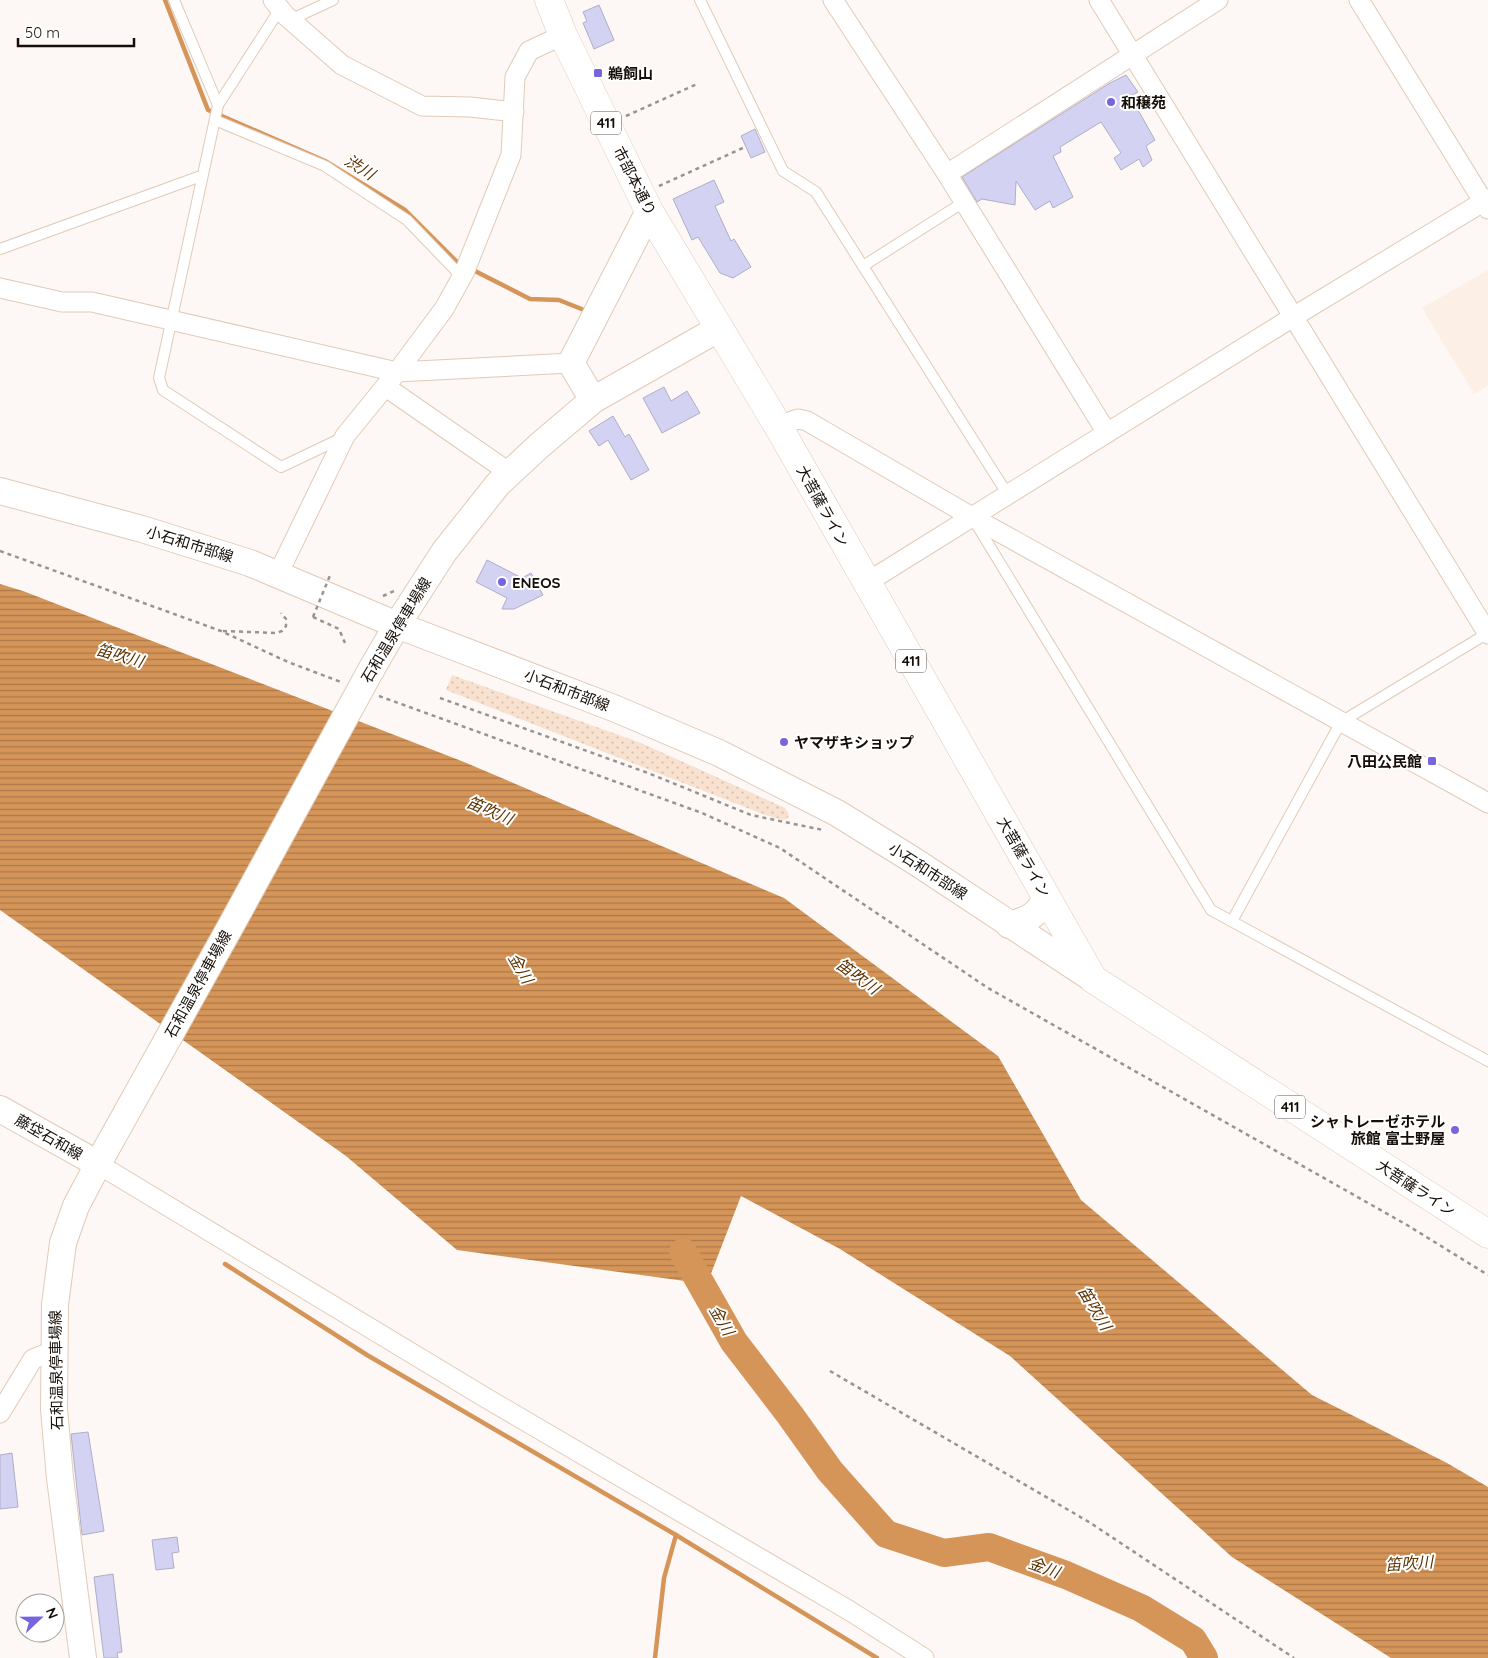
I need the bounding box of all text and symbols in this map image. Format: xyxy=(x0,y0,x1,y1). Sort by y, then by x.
scale bar xyxy=(18,15,134,47)
text: 50 m xyxy=(25,23,60,42)
place label: 鵜飼山 xyxy=(608,64,653,83)
marker: 鵜飼山 xyxy=(592,67,604,79)
place label: 和穣苑 xyxy=(1121,93,1166,112)
marker: 和穣苑 xyxy=(1105,96,1117,108)
road number: 411 xyxy=(591,112,621,134)
street label: 市部本通り xyxy=(610,143,660,219)
water label: 渋川 xyxy=(341,150,381,185)
street label: 大菩薩ライン xyxy=(793,462,853,550)
street label: 小石和市部線 xyxy=(144,522,236,566)
place label: ENEOS xyxy=(512,573,561,592)
street label: 石和温泉停車場線 xyxy=(357,574,435,686)
marker: ENEOS xyxy=(496,576,508,588)
water label: 笛吹川 xyxy=(94,639,148,672)
road number: 411 xyxy=(896,649,926,672)
street label: 小石和市部線 xyxy=(522,665,612,715)
place label: ヤマザキショップ xyxy=(794,733,914,752)
marker: ヤマザキショップ xyxy=(778,736,790,748)
place label: 八田公民館 xyxy=(1347,752,1422,771)
marker: 八田公民館 xyxy=(1426,755,1438,767)
water label: 笛吹川 xyxy=(464,791,518,829)
street label: 大菩薩ライン xyxy=(993,813,1055,901)
street label: 小石和市部線 xyxy=(885,839,971,903)
street label: 石和温泉停車場線 xyxy=(161,927,235,1041)
water label: 金川 xyxy=(504,949,539,989)
water label: 笛吹川 xyxy=(833,954,885,999)
road number: 411 xyxy=(1275,1096,1305,1118)
street label: 藤垈石和線 xyxy=(12,1110,86,1164)
place label: シャトレーゼホテル 旅館 富士野屋 xyxy=(1310,1112,1445,1148)
marker: シャトレーゼホテル 旅館 富士野屋 xyxy=(1449,1124,1461,1136)
street label: 大菩薩ライン xyxy=(1373,1156,1459,1220)
water label: 笛吹川 xyxy=(1074,1282,1117,1335)
water label: 金川 xyxy=(705,1301,740,1341)
street label: 石和温泉停車場線 xyxy=(45,1310,67,1430)
water label: 笛吹川 xyxy=(1384,1551,1436,1575)
water label: 金川 xyxy=(1026,1552,1064,1583)
north arrow xyxy=(15,1593,65,1643)
text: N xyxy=(42,1605,62,1621)

